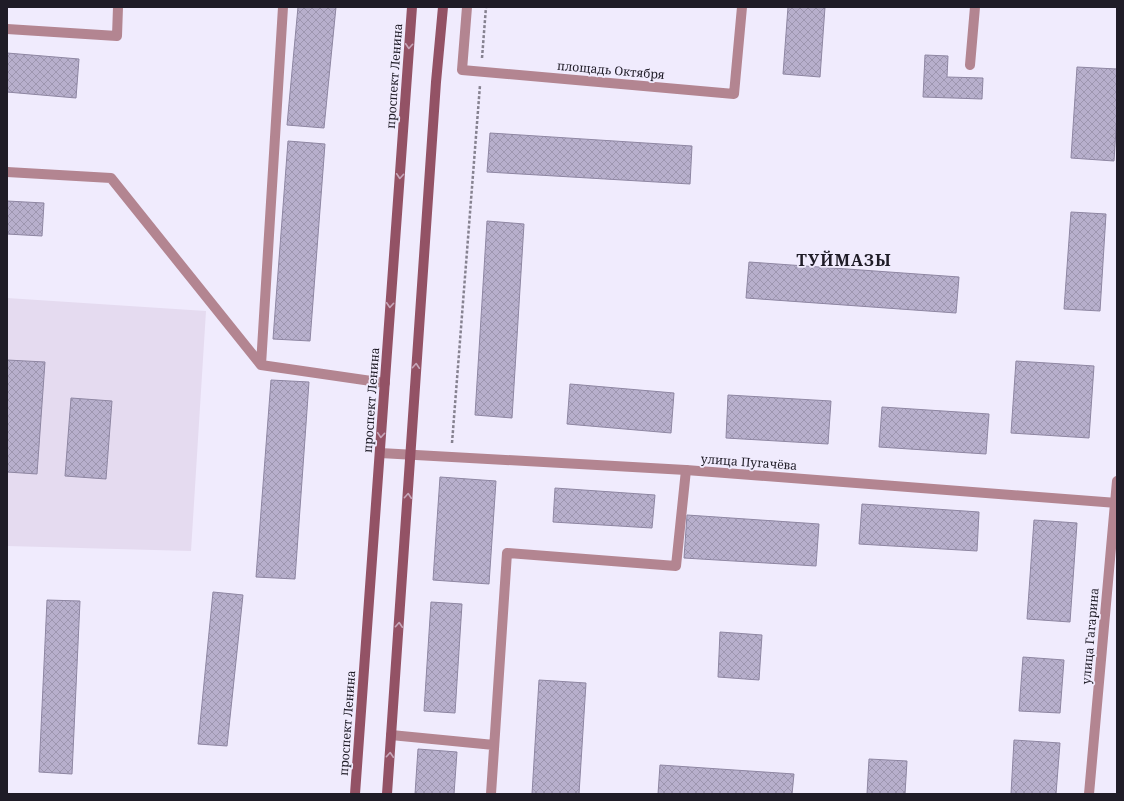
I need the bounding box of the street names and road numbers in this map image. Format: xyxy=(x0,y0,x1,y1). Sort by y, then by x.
street label: проспект Ленина xyxy=(382,23,406,129)
street label: площадь Октября xyxy=(556,57,666,83)
street label: проспект Ленина xyxy=(359,347,383,453)
street label: улица Пугачёва xyxy=(700,450,798,474)
street label: улица Гагарина xyxy=(1077,587,1103,685)
street label: проспект Ленина xyxy=(335,670,359,776)

